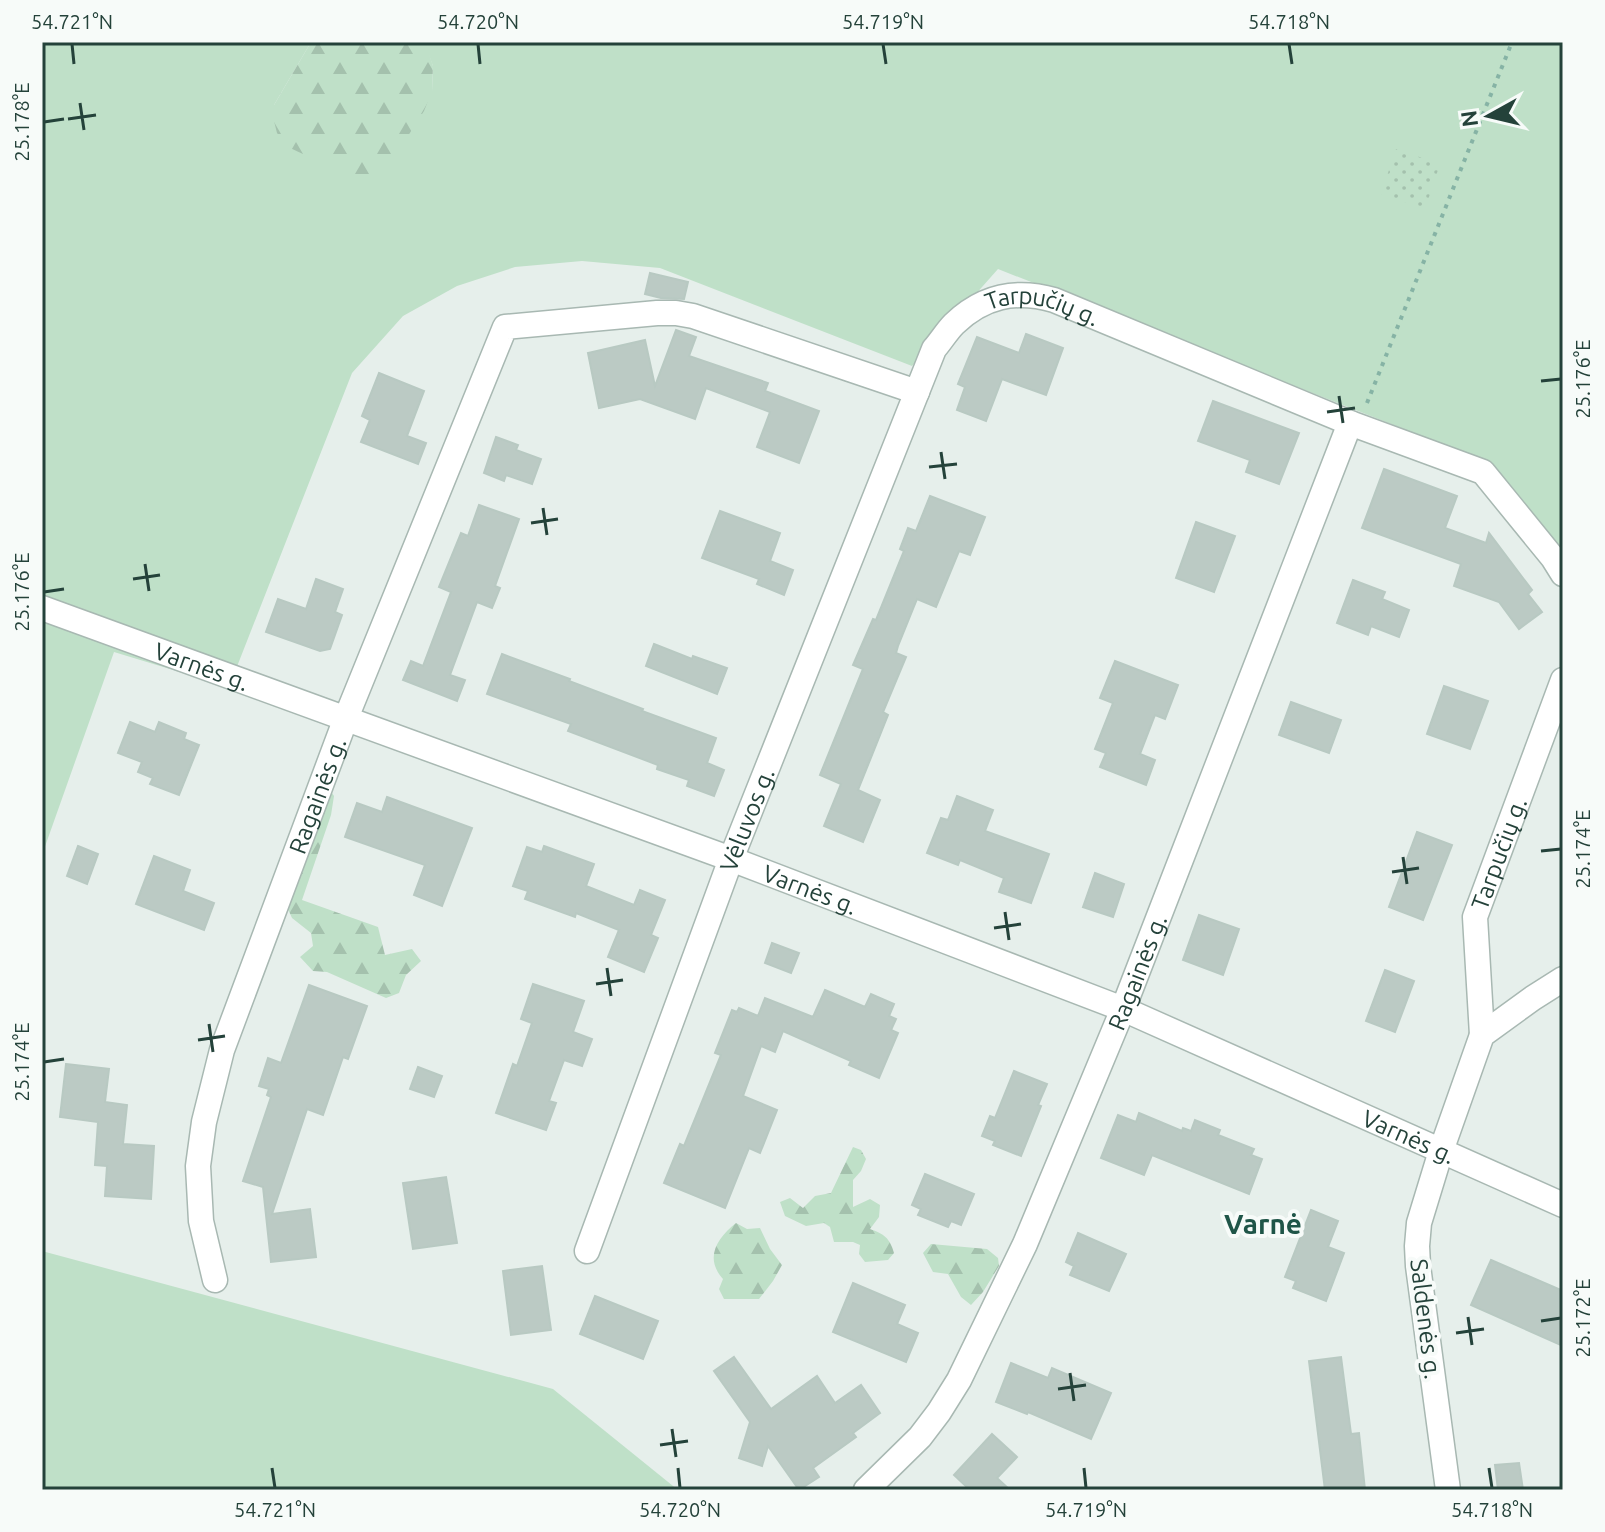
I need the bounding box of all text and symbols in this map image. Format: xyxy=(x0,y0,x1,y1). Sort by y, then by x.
text: 54.721°N xyxy=(31,10,113,33)
text: 54.720°N xyxy=(437,10,519,33)
text: 54.719°N xyxy=(842,10,924,33)
text: 54.718°N xyxy=(1248,10,1330,33)
north arrow xyxy=(1449,76,1529,156)
text: 25.178°E xyxy=(10,83,33,162)
text: N xyxy=(1455,109,1482,129)
street label: Tarpučių g. xyxy=(981,281,1103,331)
text: 25.176°E xyxy=(1571,340,1594,419)
text: 25.176°E xyxy=(10,553,33,632)
street label: Varnės g. xyxy=(151,637,253,696)
street label: Ragainės g. xyxy=(283,734,351,857)
street label: Vėluvos g. xyxy=(714,764,779,875)
street label: Tarpučių g. xyxy=(1465,794,1532,913)
text: 25.174°E xyxy=(1571,810,1594,889)
street label: Varnės g. xyxy=(759,859,861,920)
street label: Ragainės g. xyxy=(1102,911,1172,1034)
text: 25.174°E xyxy=(10,1023,33,1102)
street label: Varnės g. xyxy=(1358,1104,1460,1169)
district label: Varnė xyxy=(1224,1208,1302,1239)
street label: Saldenės g. xyxy=(1405,1257,1447,1381)
text: 25.172°E xyxy=(1571,1279,1594,1358)
text: 54.721°N xyxy=(234,1498,316,1521)
text: 54.720°N xyxy=(639,1498,721,1521)
text: 54.719°N xyxy=(1045,1498,1127,1521)
text: 54.718°N xyxy=(1451,1498,1533,1521)

